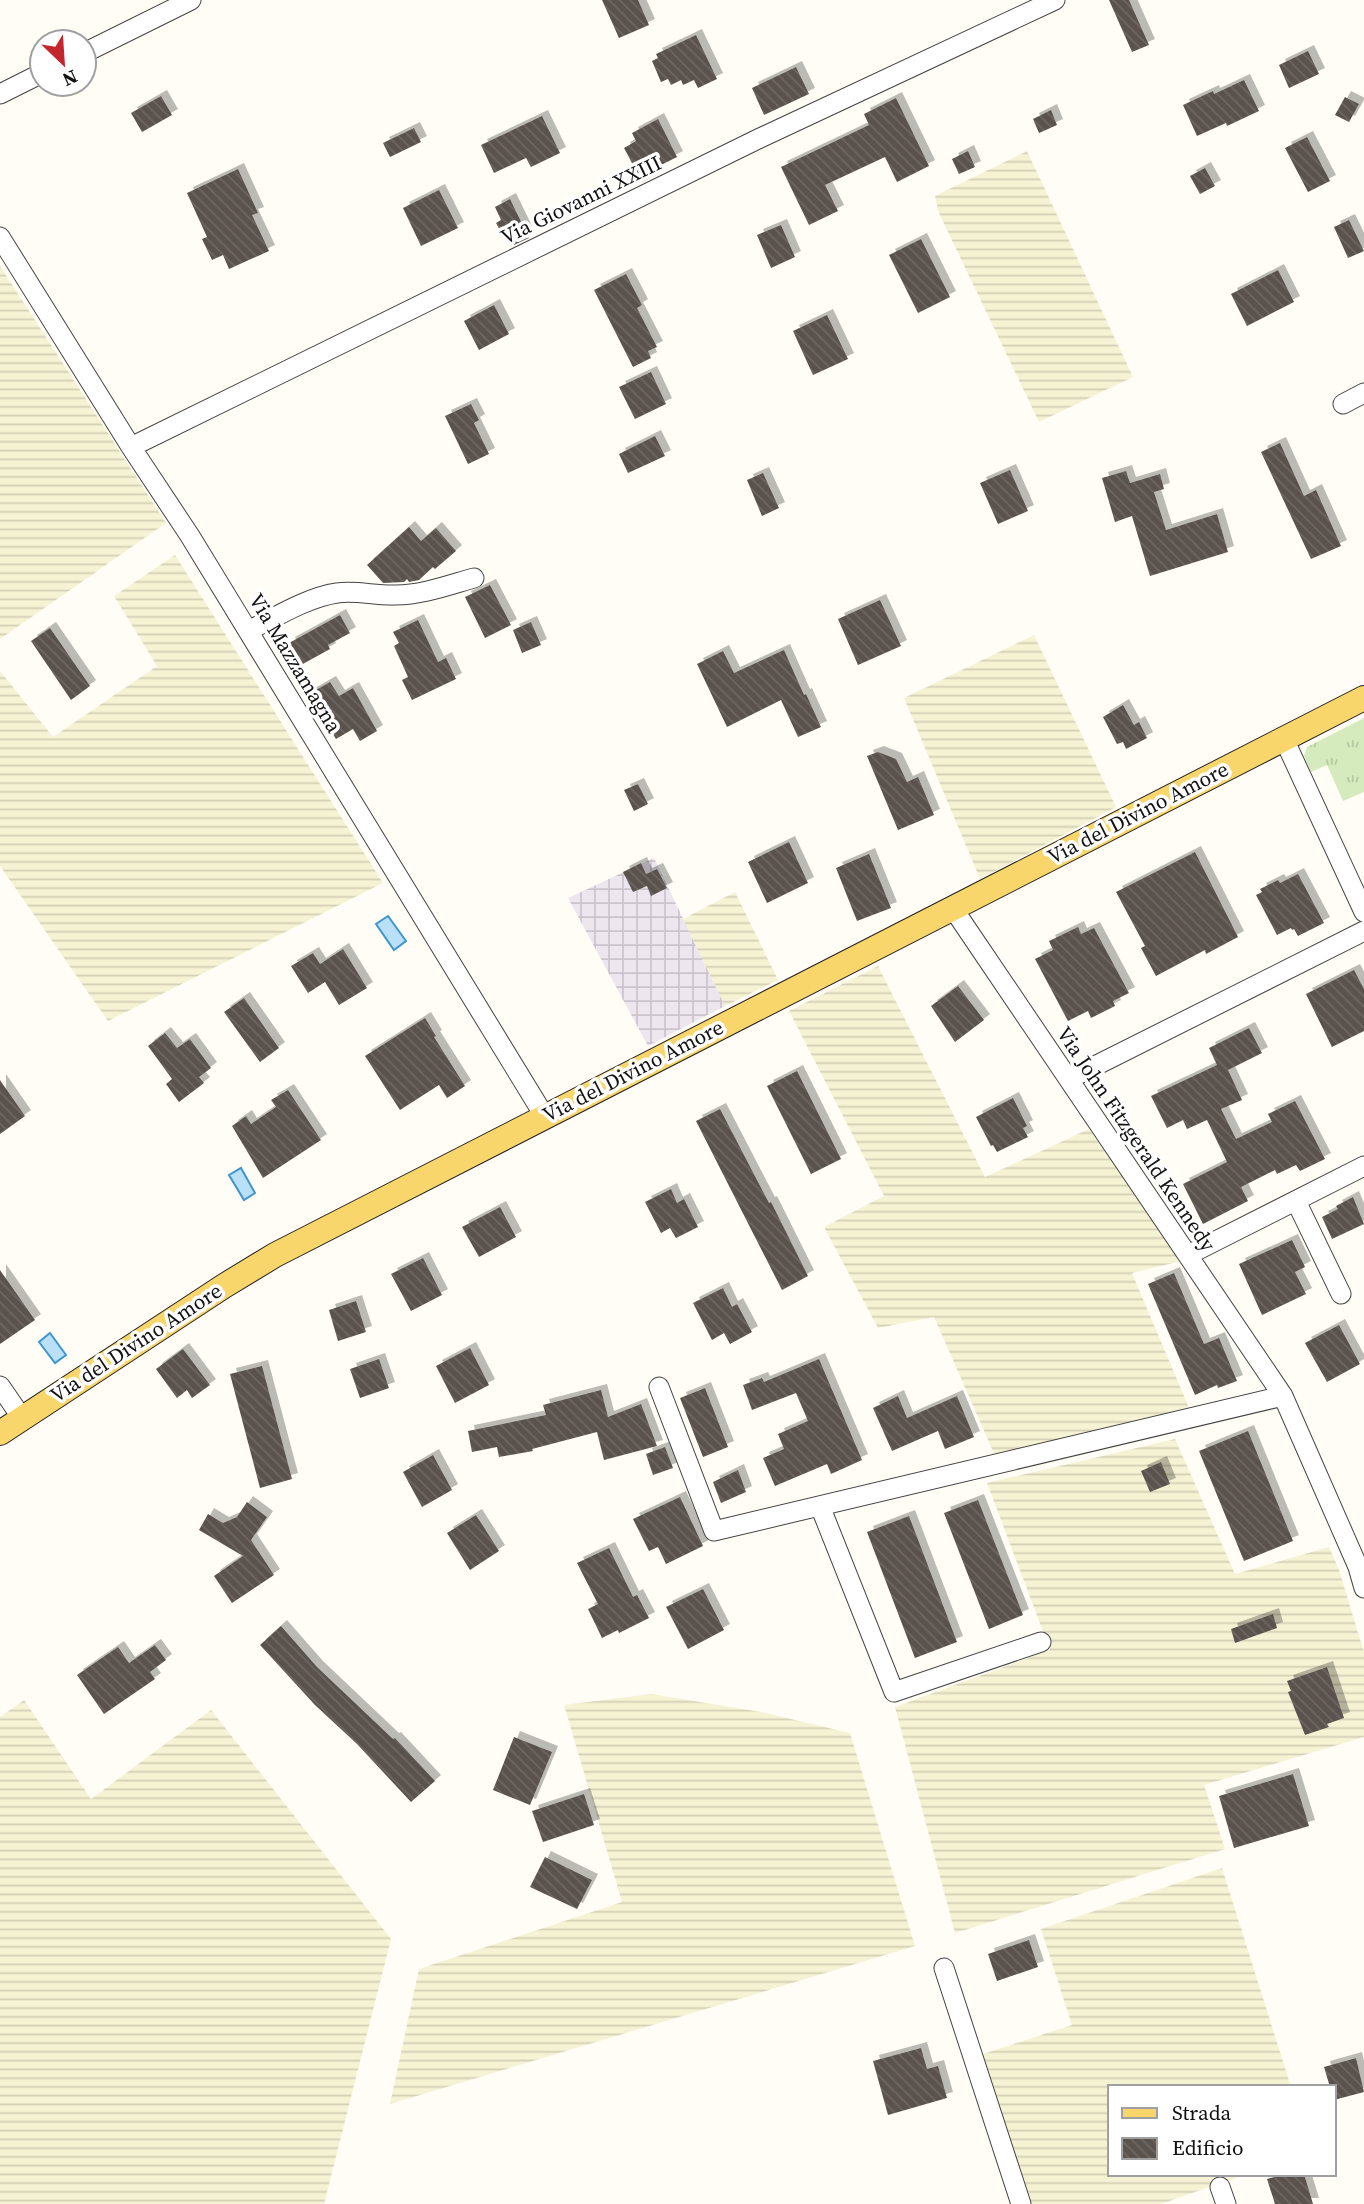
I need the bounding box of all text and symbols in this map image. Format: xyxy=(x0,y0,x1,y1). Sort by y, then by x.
north arrow xyxy=(28,28,98,98)
text: N xyxy=(58,64,82,93)
street label: Via Giovanni XXIII xyxy=(496,148,666,251)
street label: Via Mazzamagna xyxy=(242,588,349,738)
street label: Via del Divino Amore xyxy=(1042,754,1233,871)
street label: Via del Divino Amore xyxy=(537,1012,728,1129)
street label: Via John Fitzgerald Kennedy xyxy=(1050,1020,1223,1257)
street label: Via del Divino Amore xyxy=(44,1276,227,1409)
legend xyxy=(1108,2085,1336,2176)
text: Strada xyxy=(1172,2098,1231,2127)
text: Edificio xyxy=(1172,2133,1244,2162)

